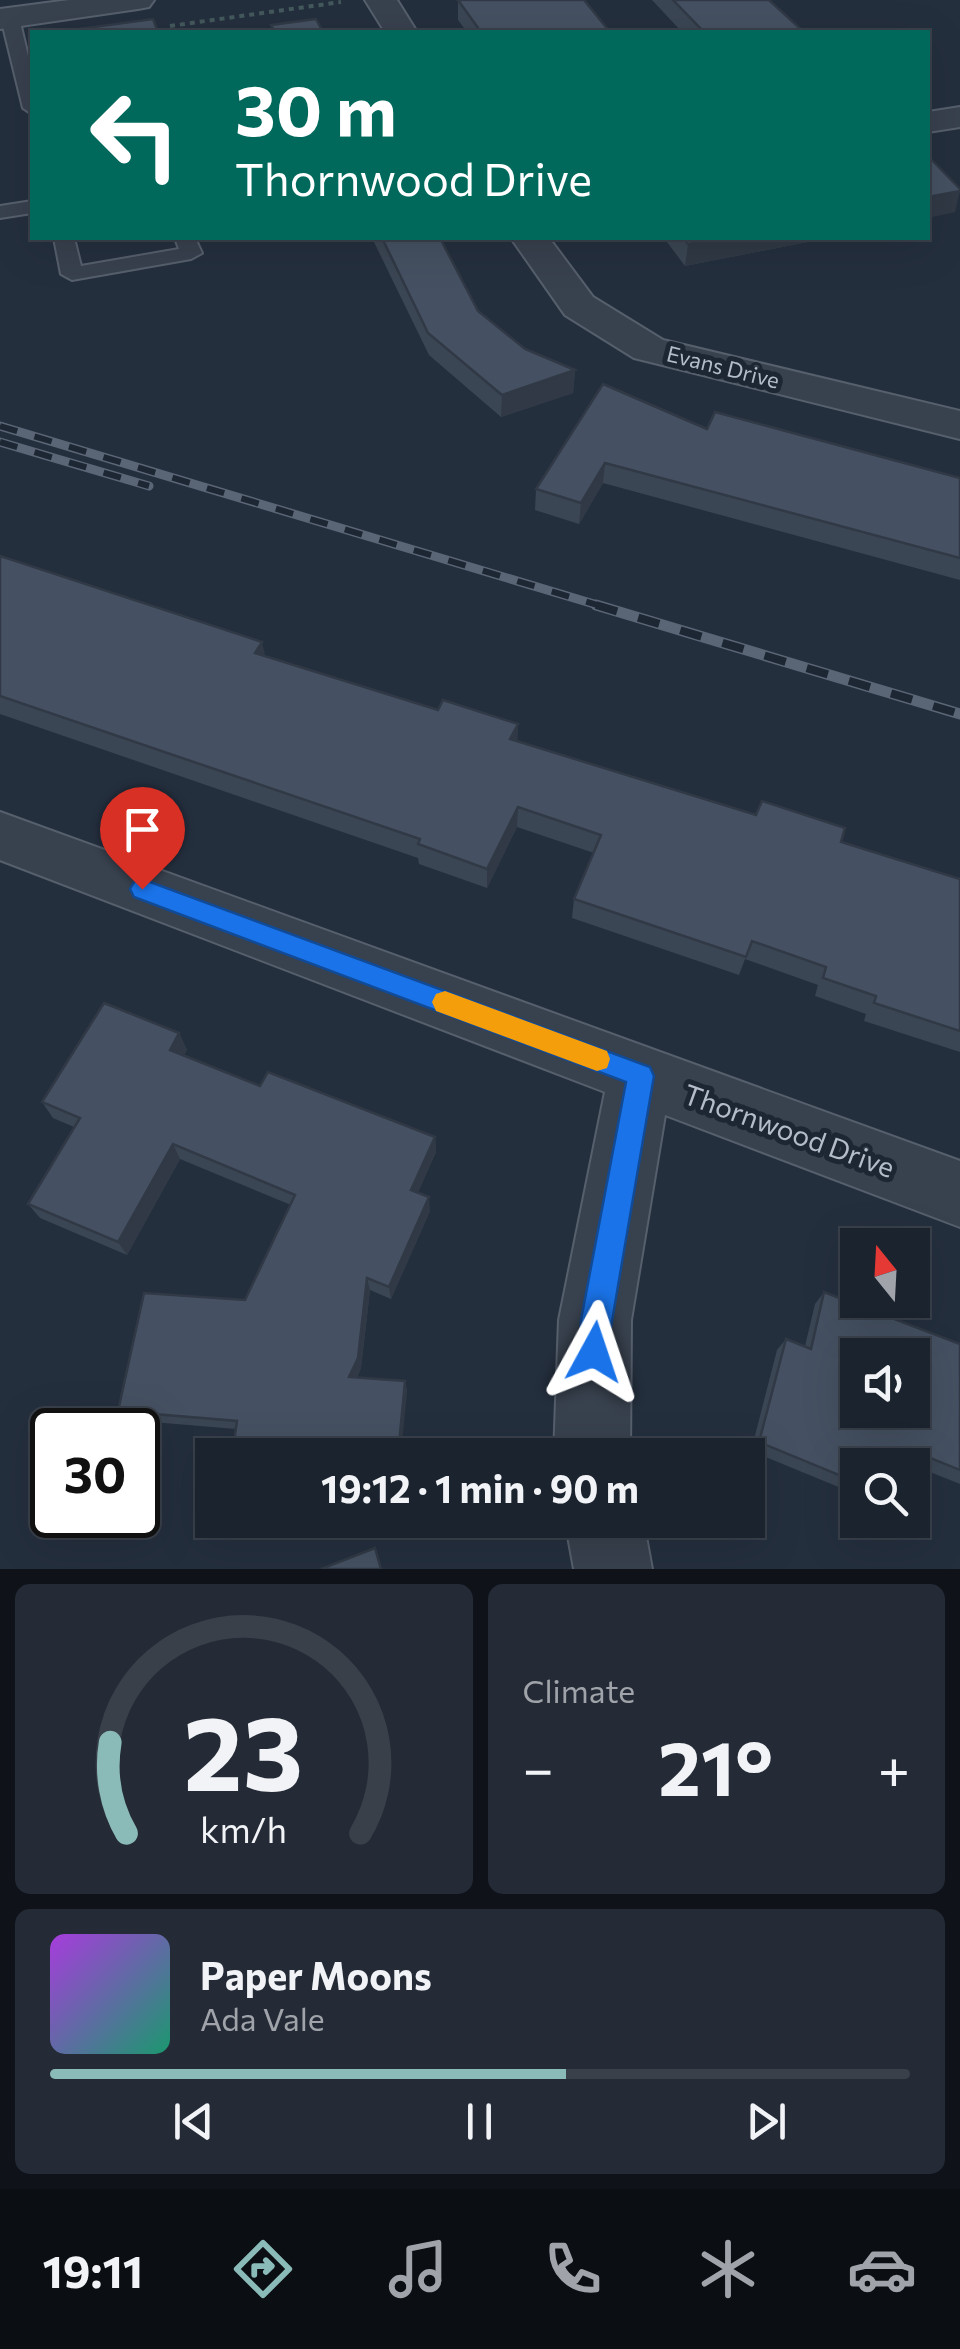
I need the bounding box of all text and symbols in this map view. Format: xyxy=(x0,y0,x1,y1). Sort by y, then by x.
text: 30 m xyxy=(235,65,397,150)
icon: left xyxy=(70,70,200,200)
text: Thornwood Drive xyxy=(235,150,592,205)
street label: Evans Drive xyxy=(664,339,782,394)
pin xyxy=(100,787,185,890)
icon: arrive xyxy=(115,802,170,857)
street label: Thornwood Drive xyxy=(679,1076,900,1184)
north arrow xyxy=(840,1228,930,1318)
map controls xyxy=(840,1228,930,1538)
position arrow xyxy=(542,1300,646,1404)
button: sound xyxy=(840,1338,930,1428)
speed limit sign: 30 xyxy=(30,1408,160,1538)
button: search xyxy=(840,1448,930,1538)
text: 19:12 · 1 min · 90 m xyxy=(321,1464,639,1511)
text: Climate xyxy=(523,1670,635,1710)
text: 23 xyxy=(184,1685,304,1812)
text: 21° xyxy=(658,1720,773,1811)
text: − xyxy=(523,1733,554,1800)
text: + xyxy=(878,1733,910,1800)
text: km/h xyxy=(200,1807,287,1850)
text: Paper Moons xyxy=(200,1951,432,1998)
text: Ada Vale xyxy=(200,1998,325,2038)
icon: previous xyxy=(166,2094,221,2149)
icon: pause xyxy=(452,2094,507,2149)
icon: next xyxy=(739,2094,794,2149)
icon: directions xyxy=(228,2234,298,2304)
icon: music xyxy=(383,2234,453,2304)
icon: phone xyxy=(538,2234,608,2304)
icon: climate xyxy=(693,2234,763,2304)
icon: car xyxy=(847,2234,917,2304)
text: 19:11 xyxy=(42,2242,143,2297)

